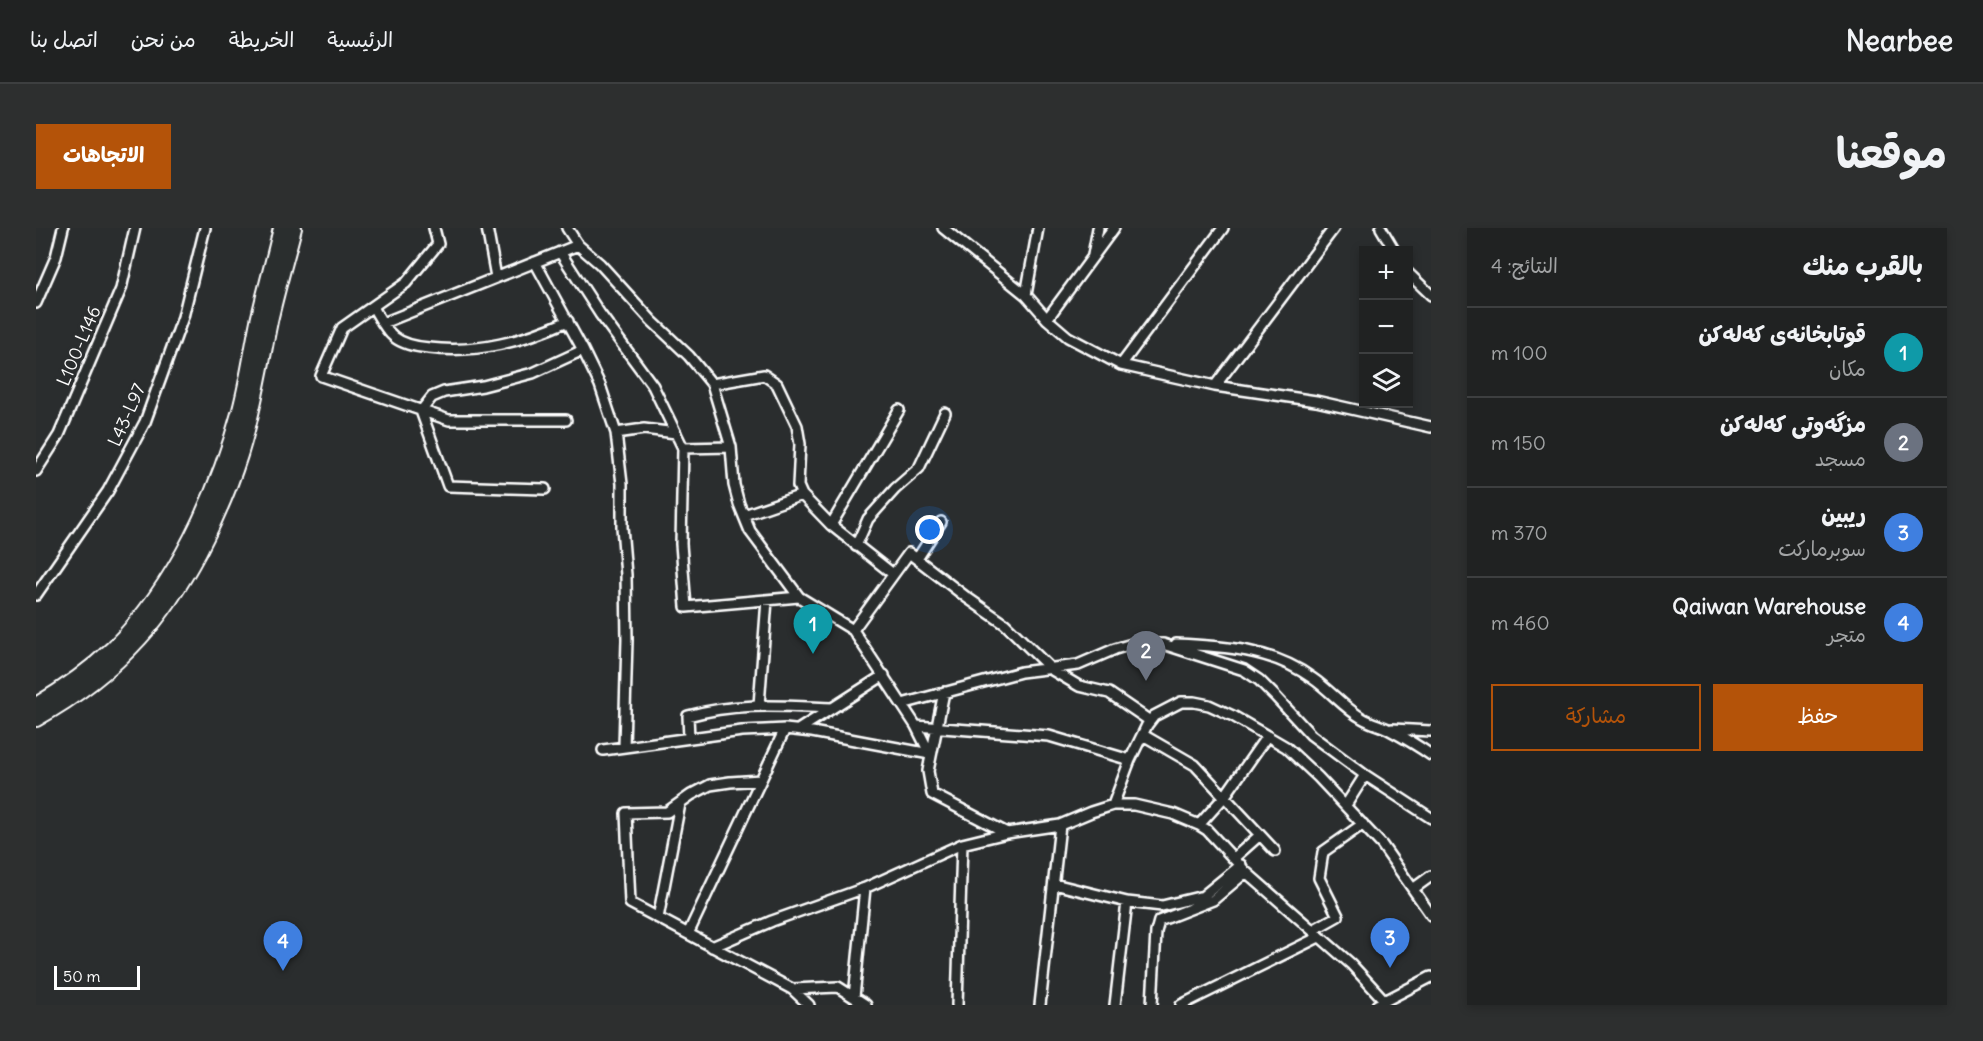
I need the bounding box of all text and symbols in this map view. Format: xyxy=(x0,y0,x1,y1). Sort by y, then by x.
text: Nearbee xyxy=(1846,23,1953,59)
text: اتصل بنا xyxy=(30,26,98,53)
text: من نحن xyxy=(131,26,196,53)
text: الخريطة xyxy=(229,26,294,53)
text: الرئيسية xyxy=(327,26,393,53)
button: الاتجاهات xyxy=(36,124,171,189)
text: موقعنا xyxy=(1836,127,1947,179)
map controls xyxy=(1359,246,1413,408)
button: + xyxy=(1359,246,1413,300)
text: بالقرب منك xyxy=(1803,249,1923,282)
text: النتائج: 4 xyxy=(1491,253,1558,278)
button: − xyxy=(1359,300,1413,354)
street label: L100-L146 xyxy=(51,302,106,389)
text: قوتابخانەی کەلەکن xyxy=(1698,320,1866,348)
text: 100 m xyxy=(1491,340,1548,365)
text: 1 xyxy=(1900,340,1907,365)
button: layers xyxy=(1359,354,1413,408)
text: مكان xyxy=(1829,356,1866,381)
street label: L43-L97 xyxy=(103,380,151,450)
text: مزگەوتی کەلەکن xyxy=(1720,410,1866,438)
text: 150 m xyxy=(1491,430,1546,455)
text: 2 xyxy=(1898,430,1909,455)
text: مسجد xyxy=(1815,446,1866,471)
text: ریبین xyxy=(1821,500,1866,528)
your location xyxy=(915,515,944,544)
text: 370 m xyxy=(1491,520,1548,545)
text: 3 xyxy=(1898,520,1909,545)
text: سوبرماركت xyxy=(1778,536,1866,561)
text: Qaiwan Warehouse xyxy=(1672,592,1866,620)
pin: 1 xyxy=(794,604,832,654)
text: 460 m xyxy=(1491,610,1550,635)
text: 4 xyxy=(1898,610,1909,635)
text: متجر xyxy=(1827,622,1866,647)
pin: 2 xyxy=(1126,632,1166,681)
button: مشاركة xyxy=(1491,684,1701,751)
button: حفظ xyxy=(1713,684,1923,751)
pin: 3 xyxy=(1370,918,1410,968)
pin: 4 xyxy=(264,922,302,971)
scale bar xyxy=(54,963,140,990)
text: 50 m xyxy=(63,966,101,986)

